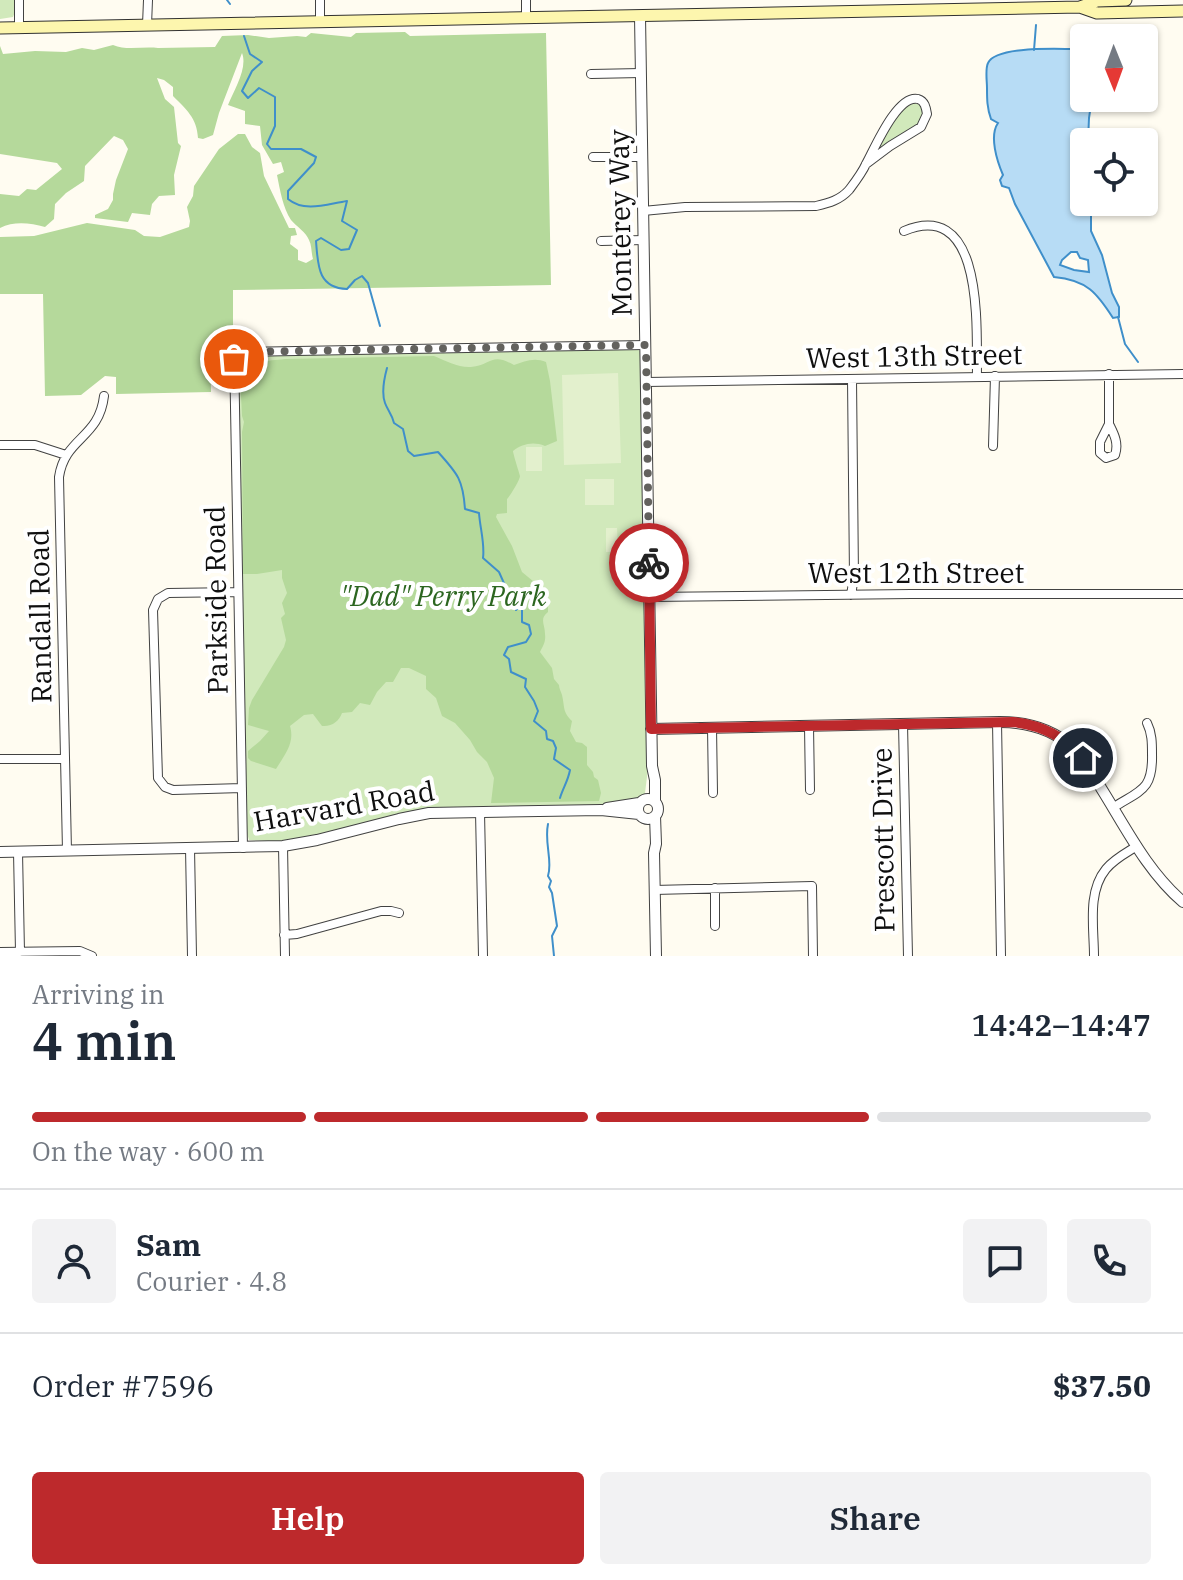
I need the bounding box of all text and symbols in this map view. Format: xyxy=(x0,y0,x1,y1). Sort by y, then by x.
north arrow xyxy=(1070,24,1158,112)
map controls xyxy=(1070,24,1158,216)
button: locate xyxy=(1070,128,1158,216)
street label: Monterey Way xyxy=(599,129,640,317)
pin xyxy=(200,325,268,393)
street label: West 13th Street xyxy=(805,335,1023,376)
icon: bag xyxy=(212,337,256,381)
street label: Parkside Road xyxy=(195,505,236,695)
courier xyxy=(609,523,689,603)
street label: Randall Road xyxy=(19,529,60,704)
icon: bike xyxy=(627,541,671,585)
street label: West 12th Street xyxy=(808,554,1025,591)
park label: "Dad" Perry Park xyxy=(340,577,546,614)
pin xyxy=(1049,724,1117,792)
icon: home xyxy=(1061,736,1105,780)
street label: Prescott Drive xyxy=(862,747,903,933)
street label: Harvard Road xyxy=(251,771,437,840)
text: Arriving in xyxy=(32,977,165,1011)
text: 14:42–14:47 xyxy=(971,1005,1151,1044)
text: 4 min xyxy=(32,1007,177,1074)
text: On the way · 600 m xyxy=(32,1134,265,1168)
button: person xyxy=(32,1219,116,1303)
button: chat xyxy=(963,1219,1047,1303)
button: phone xyxy=(1067,1219,1151,1303)
text: Sam xyxy=(136,1225,201,1264)
text: Courier · 4.8 xyxy=(136,1264,287,1298)
text: Order #7596 xyxy=(32,1366,214,1405)
text: $37.50 xyxy=(1053,1366,1151,1405)
button: Help xyxy=(32,1472,584,1564)
button: Share xyxy=(600,1472,1151,1564)

